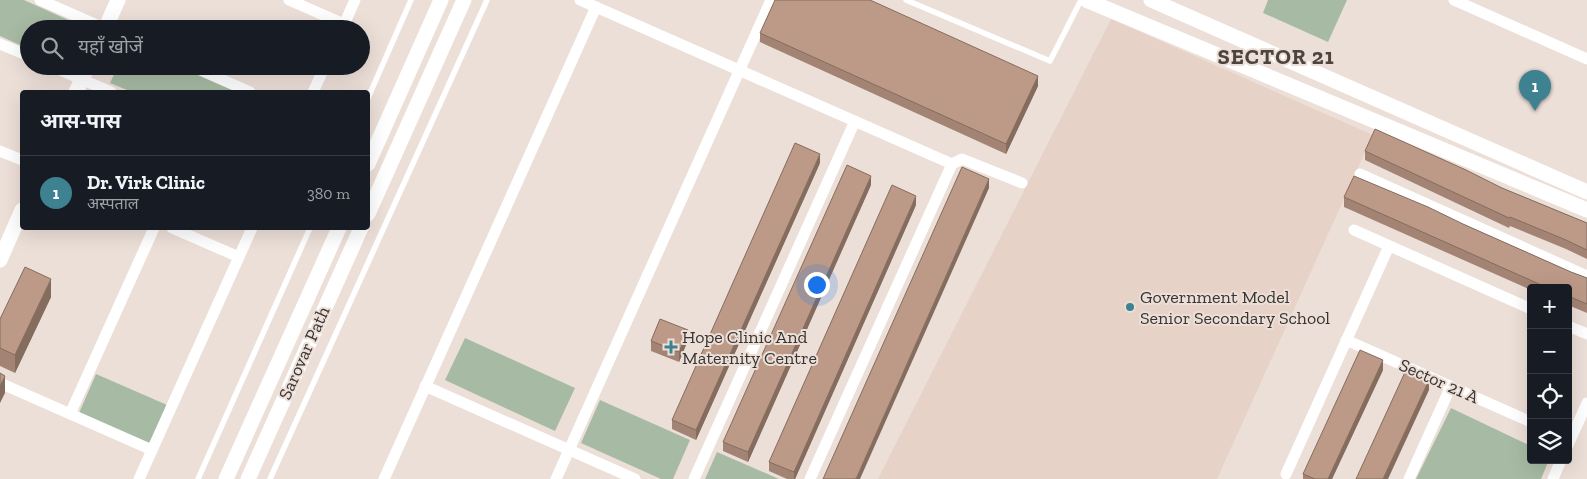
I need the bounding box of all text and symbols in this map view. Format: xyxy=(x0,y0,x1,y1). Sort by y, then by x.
search box xyxy=(20,20,370,75)
icon: search xyxy=(38,34,66,62)
text: यहाँ खोजें xyxy=(78,35,143,58)
district label: SECTOR 21 xyxy=(1217,43,1335,70)
pin: 1 xyxy=(1519,70,1551,111)
text: आस-पास xyxy=(40,108,121,133)
text: Dr. Virk Clinic xyxy=(87,171,205,194)
text: 1 xyxy=(53,184,59,203)
text: 380 m xyxy=(307,184,350,203)
text: अस्पताल xyxy=(87,194,139,213)
your location xyxy=(804,272,830,298)
map controls xyxy=(1527,284,1572,464)
button: + xyxy=(1527,284,1572,329)
place label: Government Model Senior Secondary School xyxy=(1140,286,1330,329)
marker: Government Model Senior Secondary School xyxy=(1124,301,1136,313)
street label: Sarovar Path xyxy=(274,303,334,403)
place label: Hope Clinic And Maternity Centre xyxy=(682,326,817,369)
button: − xyxy=(1527,329,1572,374)
marker: Hope Clinic And Maternity Centre xyxy=(664,340,678,354)
street label: Sector 21 A xyxy=(1396,354,1483,408)
button: locate xyxy=(1527,374,1572,419)
button: layers xyxy=(1527,419,1572,464)

